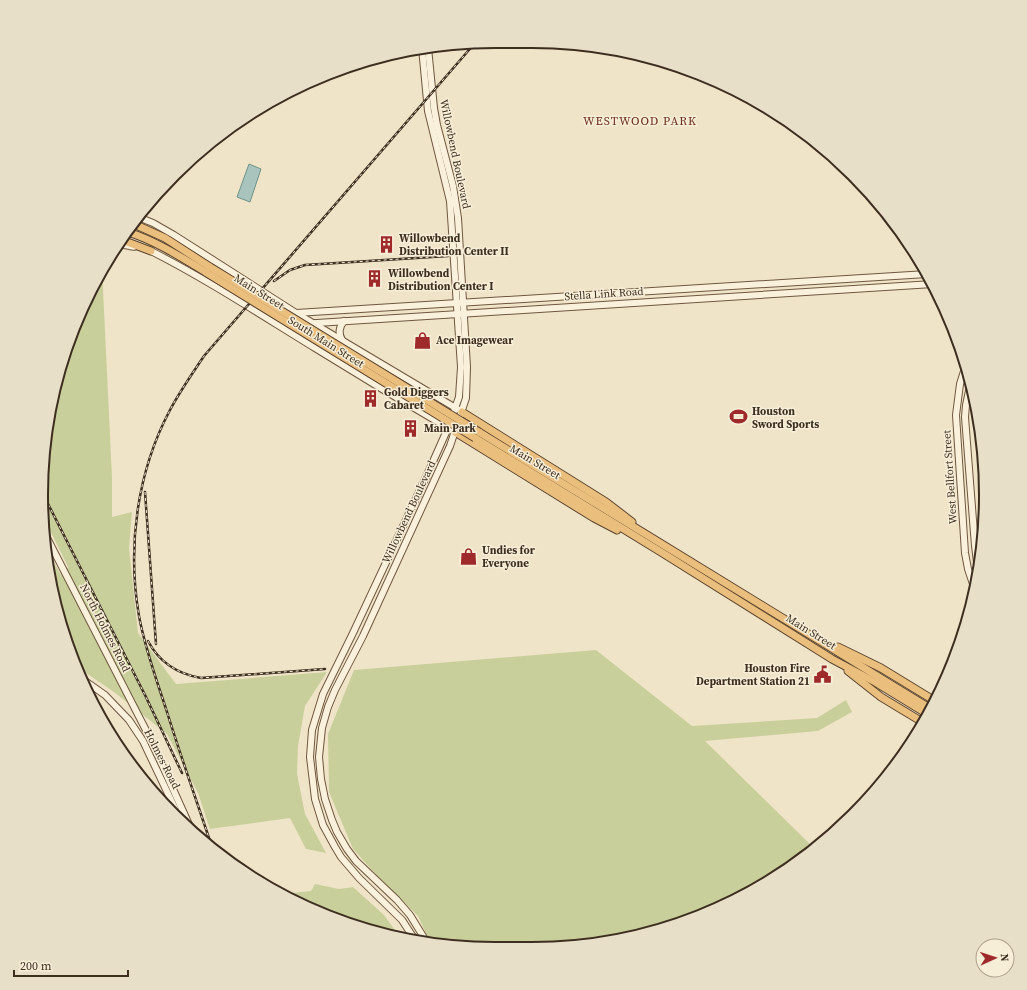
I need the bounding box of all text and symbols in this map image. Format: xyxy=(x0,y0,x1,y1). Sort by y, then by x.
street label: Willowbend Boulevard xyxy=(436,98,474,211)
district label: WESTWOOD PARK xyxy=(583,113,697,129)
place label: Willowbend Distribution Center II xyxy=(399,231,509,259)
building icon: Willowbend Distribution Center II xyxy=(376,234,396,254)
place label: Willowbend Distribution Center I xyxy=(388,266,494,294)
building icon: Willowbend Distribution Center I xyxy=(365,269,385,289)
street label: Main Street xyxy=(231,271,287,313)
street label: Stella Link Road xyxy=(564,284,645,304)
street label: South Main Street xyxy=(285,313,367,372)
shop icon: Ace Imagewear xyxy=(413,330,433,350)
place label: Ace Imagewear xyxy=(436,333,514,348)
place label: Gold Diggers Cabaret xyxy=(384,385,449,413)
building icon: Gold Diggers Cabaret xyxy=(361,388,381,408)
place label: Houston Sword Sports xyxy=(752,404,819,432)
sports icon: Houston Sword Sports xyxy=(729,407,749,427)
building icon: Main Park xyxy=(401,418,421,438)
place label: Main Park xyxy=(424,421,476,436)
street label: West Bellfort Street xyxy=(939,429,961,525)
street label: Main Street xyxy=(507,441,563,483)
street label: Willowbend Boulevard xyxy=(379,458,440,566)
place label: Undies for Everyone xyxy=(482,543,536,571)
shop icon: Undies for Everyone xyxy=(459,546,479,566)
street label: North Holmes Road xyxy=(76,581,134,675)
street label: Main Street xyxy=(783,611,839,653)
place label: Houston Fire Department Station 21 xyxy=(696,661,810,689)
public building icon: Houston Fire Department Station 21 xyxy=(813,664,833,684)
street label: Holmes Road xyxy=(140,726,184,792)
north arrow xyxy=(975,938,1015,978)
scale bar xyxy=(14,952,128,978)
text: N xyxy=(997,953,1012,962)
text: 200 m xyxy=(20,958,52,974)

